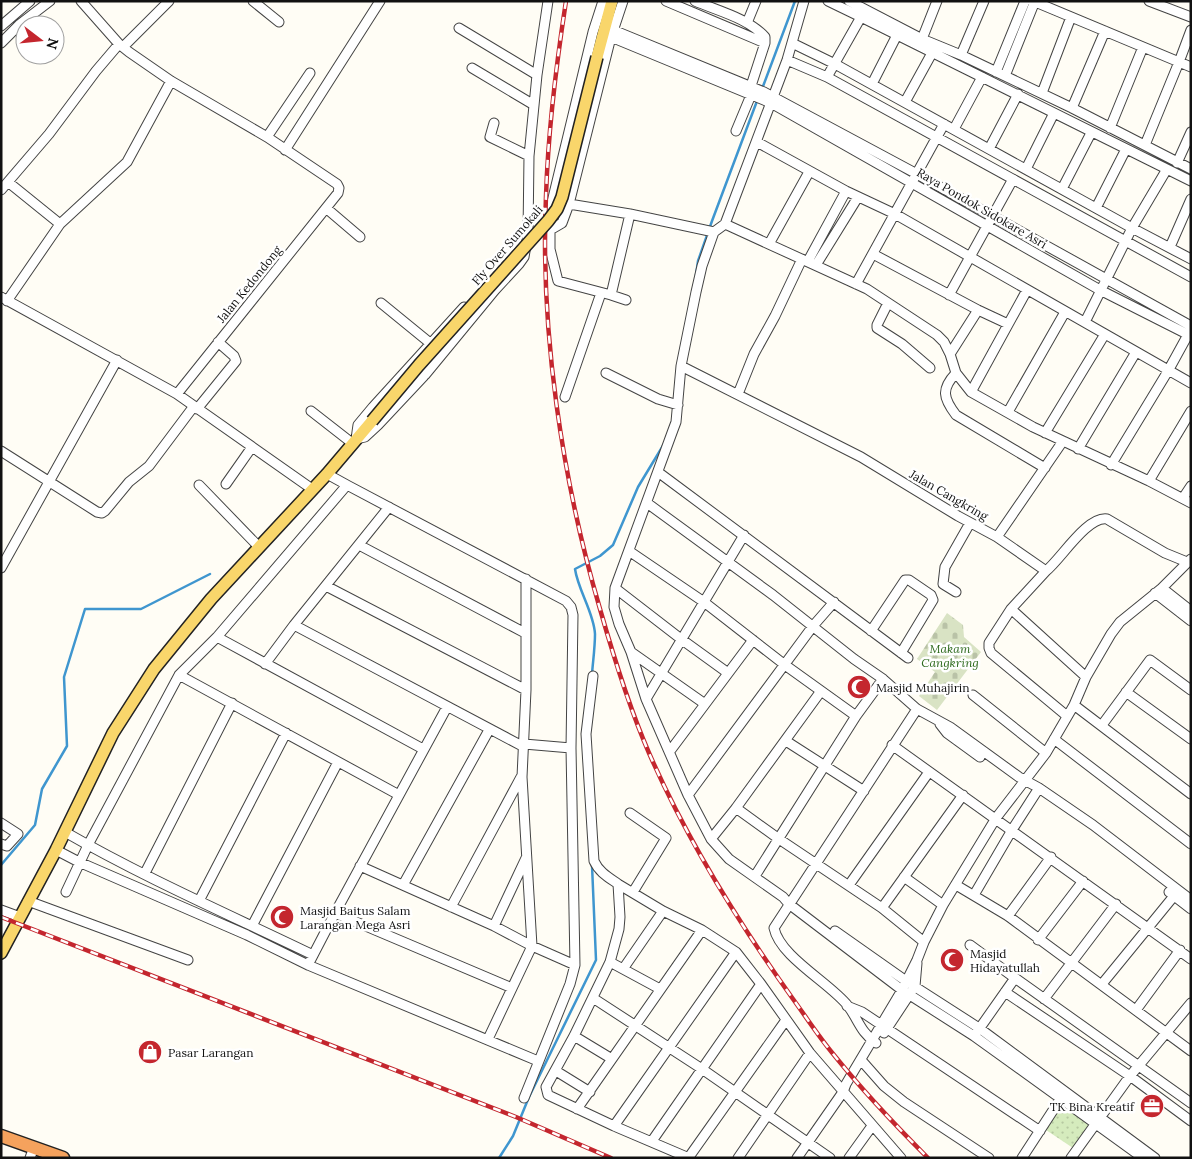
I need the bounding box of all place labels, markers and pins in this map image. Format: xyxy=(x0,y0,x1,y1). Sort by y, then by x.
mosque icon: Masjid Muhajirin xyxy=(846,674,872,700)
place label: Masjid Muhajirin xyxy=(876,680,970,695)
place label: Masjid Baitus Salam Larangan Mega Asri xyxy=(300,903,411,932)
mosque icon: Masjid Baitus Salam Larangan Mega Asri xyxy=(269,904,295,930)
place label: Masjid Hidayatullah xyxy=(970,946,1040,975)
mosque icon: Masjid Hidayatullah xyxy=(939,947,965,973)
shop icon: Pasar Larangan xyxy=(137,1039,163,1065)
place label: Pasar Larangan xyxy=(168,1045,254,1060)
office icon: TK Bina Kreatif xyxy=(1139,1093,1165,1119)
place label: TK Bina Kreatif xyxy=(1050,1099,1135,1114)

